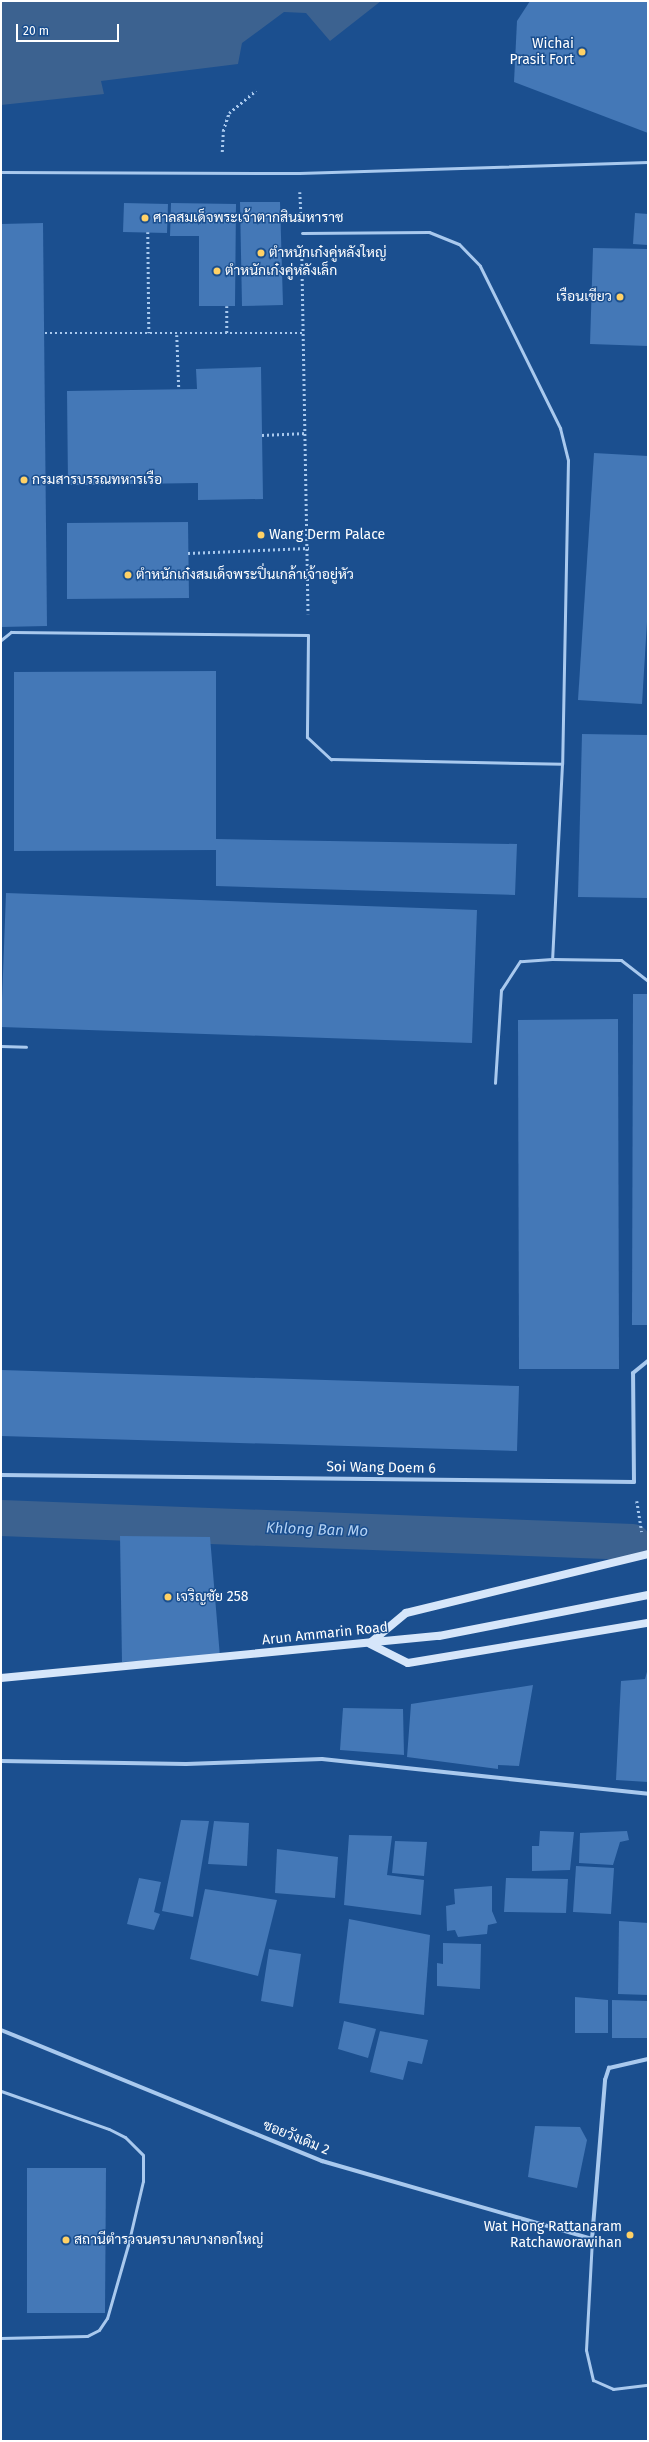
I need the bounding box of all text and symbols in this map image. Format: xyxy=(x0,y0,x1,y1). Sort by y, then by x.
scale bar xyxy=(18,16,121,42)
text: 20 m xyxy=(23,24,49,38)
place label: Wichai Prasit Fort xyxy=(509,36,574,68)
marker: Wichai Prasit Fort xyxy=(577,47,587,57)
place label: ศาลสมเด็จพระเจ้าตากสินมหาราช xyxy=(153,210,343,226)
marker: ศาลสมเด็จพระเจ้าตากสินมหาราช xyxy=(140,213,150,223)
place label: ตำหนักเก๋งคู่หลังใหญ่ xyxy=(269,245,387,261)
marker: ตำหนักเก๋งคู่หลังใหญ่ xyxy=(256,248,266,258)
place label: ตำหนักเก๋งคู่หลังเล็ก xyxy=(225,263,337,279)
marker: ตำหนักเก๋งคู่หลังเล็ก xyxy=(212,266,222,276)
place label: เรือนเขียว xyxy=(556,289,612,305)
marker: เรือนเขียว xyxy=(615,292,625,302)
place label: กรมสารบรรณทหารเรือ xyxy=(32,472,162,488)
marker: กรมสารบรรณทหารเรือ xyxy=(19,475,29,485)
place label: Wang Derm Palace xyxy=(269,527,385,543)
marker: Wang Derm Palace xyxy=(256,530,266,540)
place label: ตำหนักเก๋งสมเด็จพระปิ่นเกล้าเจ้าอยู่หัว xyxy=(136,567,354,583)
marker: ตำหนักเก๋งสมเด็จพระปิ่นเกล้าเจ้าอยู่หัว xyxy=(123,570,133,580)
street label: Soi Wang Doem 6 xyxy=(326,1459,436,1477)
water label: Khlong Ban Mo xyxy=(266,1519,368,1541)
place label: เจริญชัย 258 xyxy=(176,1589,248,1605)
marker: เจริญชัย 258 xyxy=(163,1592,173,1602)
street label: Arun Ammarin Road xyxy=(261,1619,389,1649)
street label: ซอยวังเดิม 2 xyxy=(260,2117,332,2159)
place label: Wat Hong Rattanaram Ratchaworawihan xyxy=(484,2219,622,2252)
marker: Wat Hong Rattanaram Ratchaworawihan xyxy=(625,2230,635,2240)
place label: สถานีตำรวจนครบาลบางกอกใหญ่ xyxy=(74,2232,263,2248)
marker: สถานีตำรวจนครบาลบางกอกใหญ่ xyxy=(61,2235,71,2245)

